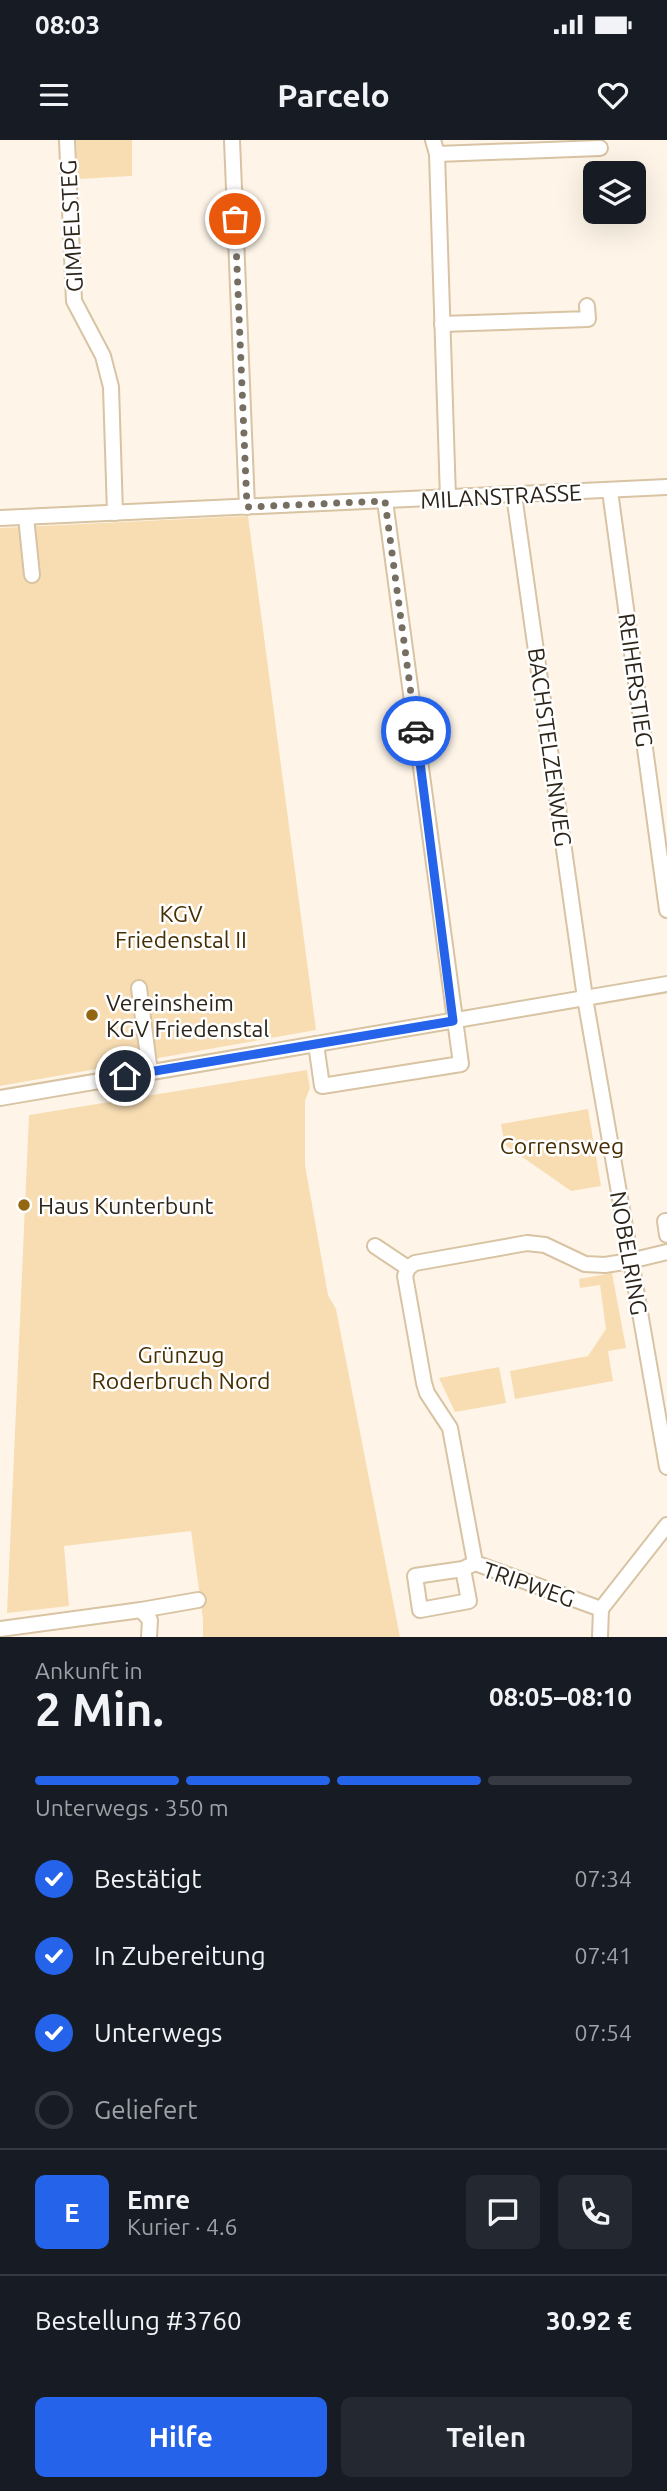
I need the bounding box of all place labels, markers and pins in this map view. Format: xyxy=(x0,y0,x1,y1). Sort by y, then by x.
pin xyxy=(205,189,265,249)
place label: Vereinsheim KGV Friedenstal xyxy=(106,990,269,1041)
marker: Vereinsheim KGV Friedenstal xyxy=(84,1007,100,1023)
pin xyxy=(95,1046,155,1106)
place label: Haus Kunterbunt xyxy=(38,1193,214,1218)
marker: Haus Kunterbunt xyxy=(16,1197,32,1213)

